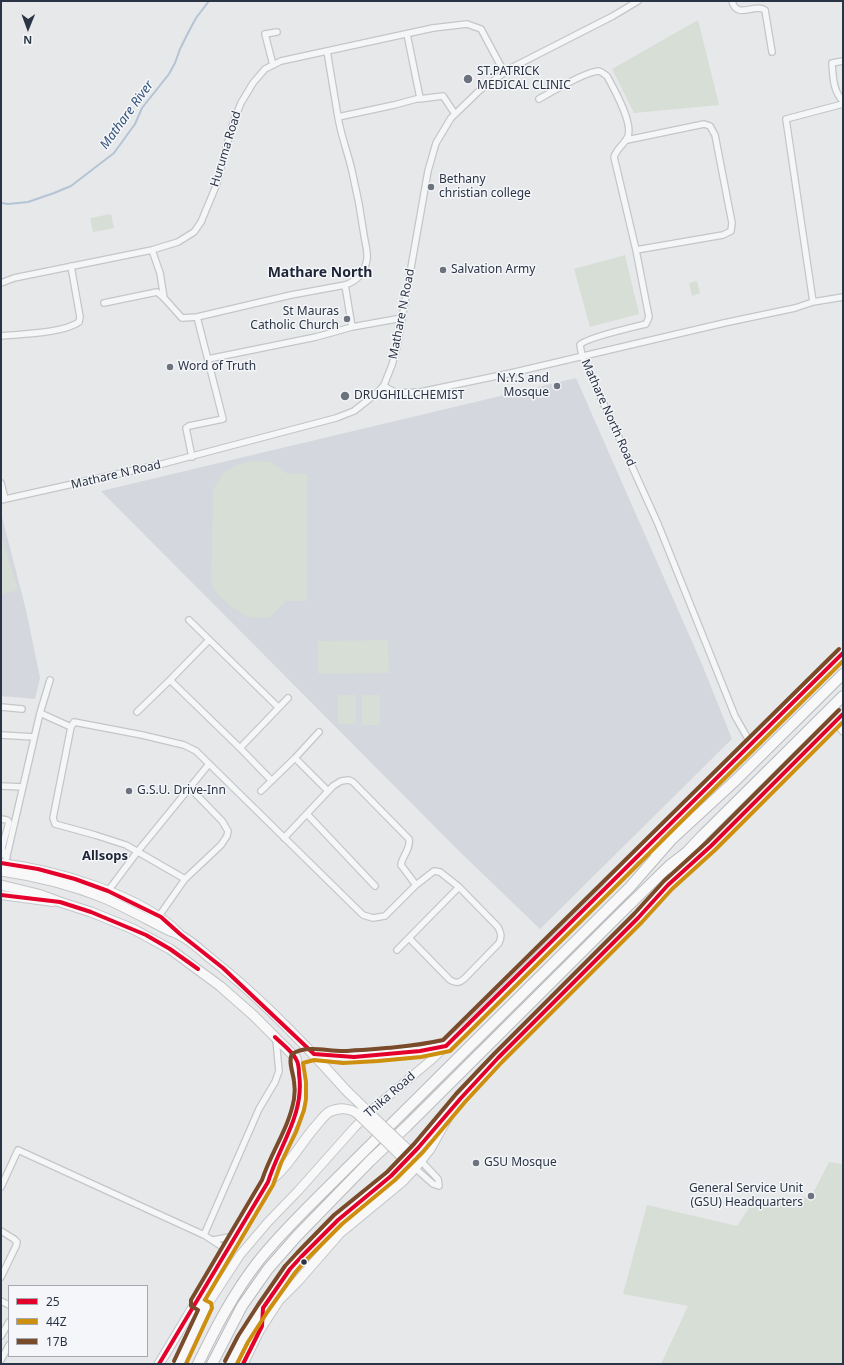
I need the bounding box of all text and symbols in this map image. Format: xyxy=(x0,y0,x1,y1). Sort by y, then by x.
north arrow xyxy=(8,8,48,48)
text: N xyxy=(23,33,32,48)
place label: ST.PATRICK MEDICAL CLINIC xyxy=(477,65,571,93)
marker: ST.PATRICK MEDICAL CLINIC xyxy=(462,73,474,85)
water label: Mathare River xyxy=(97,78,157,152)
street label: Huruma Road xyxy=(208,109,244,189)
place label: Bethany christian college xyxy=(439,173,531,201)
marker: Bethany christian college xyxy=(426,182,436,192)
place label: Salvation Army xyxy=(451,263,535,277)
district label: Mathare North xyxy=(268,265,372,281)
marker: Salvation Army xyxy=(438,265,448,275)
street label: Mathare N Road xyxy=(386,268,418,360)
place label: St Mauras Catholic Church xyxy=(250,305,339,333)
marker: St Mauras Catholic Church xyxy=(342,314,352,324)
street label: Mathare North Road xyxy=(578,357,638,469)
place label: Word of Truth xyxy=(178,360,256,374)
marker: Word of Truth xyxy=(165,362,175,372)
place label: N.Y.S and Mosque xyxy=(497,372,549,400)
marker: N.Y.S and Mosque xyxy=(552,381,562,391)
place label: DRUGHILLCHEMIST xyxy=(354,389,464,403)
marker: DRUGHILLCHEMIST xyxy=(339,390,351,402)
street label: Mathare N Road xyxy=(70,458,162,492)
place label: G.S.U. Drive-Inn xyxy=(137,784,226,798)
marker: G.S.U. Drive-Inn xyxy=(124,786,134,796)
district label: Allsops xyxy=(82,848,128,864)
street label: Thika Road xyxy=(362,1069,418,1121)
place label: GSU Mosque xyxy=(484,1156,557,1170)
marker: GSU Mosque xyxy=(471,1158,481,1168)
place label: General Service Unit (GSU) Headquarters xyxy=(689,1182,803,1210)
marker: General Service Unit (GSU) Headquarters xyxy=(806,1191,816,1201)
unlabelled marker xyxy=(299,1257,309,1267)
legend xyxy=(8,1285,148,1357)
text: 25 xyxy=(46,1293,60,1310)
text: 44Z xyxy=(46,1313,67,1330)
text: 17B xyxy=(46,1333,68,1350)

